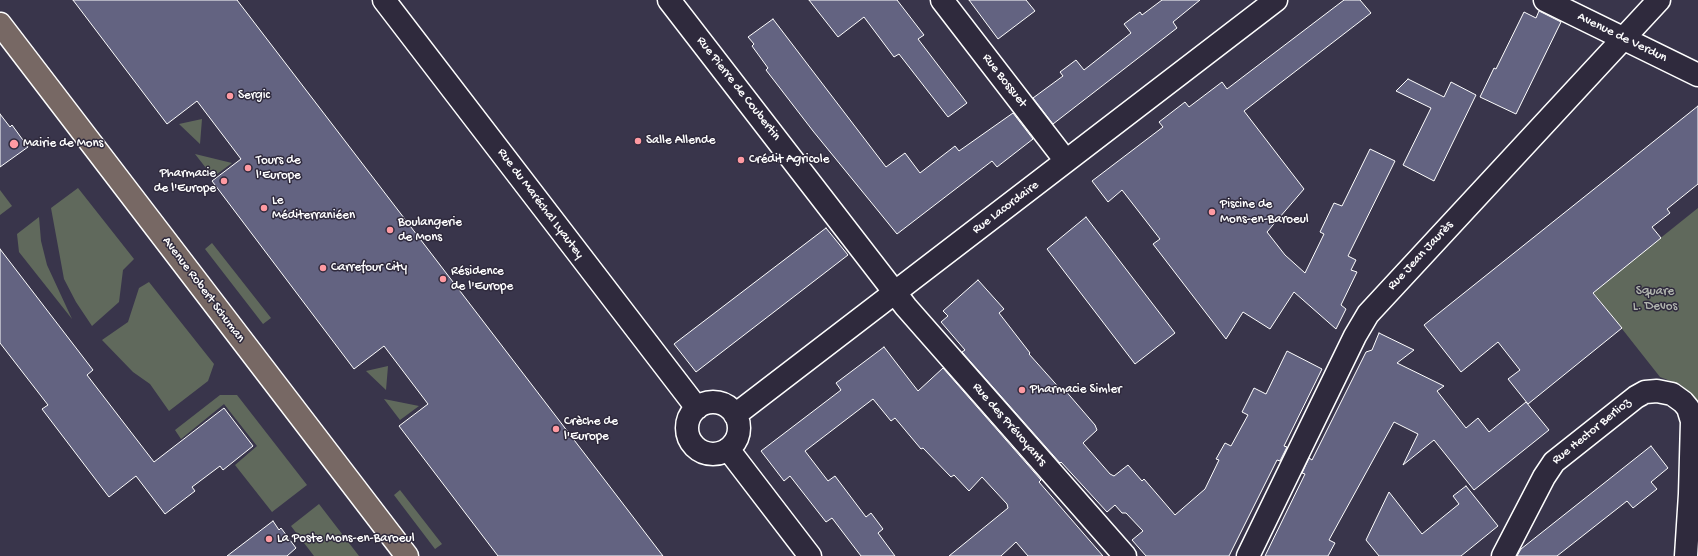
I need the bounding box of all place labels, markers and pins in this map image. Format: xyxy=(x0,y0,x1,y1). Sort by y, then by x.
place label: Sergic xyxy=(238,88,270,104)
marker: Sergic xyxy=(225,91,235,101)
place label: Salle Allende xyxy=(646,133,715,149)
place label: Mairie de Mons xyxy=(23,136,103,152)
marker: Salle Allende xyxy=(633,136,643,146)
marker: Mairie de Mons xyxy=(8,138,20,150)
place label: Crédit Agricole xyxy=(749,152,829,168)
place label: Tours de l'Europe xyxy=(256,153,301,184)
marker: Crédit Agricole xyxy=(736,155,746,165)
marker: Tours de l'Europe xyxy=(243,163,253,173)
place label: Pharmacie de l'Europe xyxy=(154,166,216,197)
marker: Pharmacie de l'Europe xyxy=(219,176,229,186)
place label: Le Méditerraniéen xyxy=(272,193,355,224)
place label: Piscine de Mons-en-Baroeul xyxy=(1220,197,1309,228)
marker: Le Méditerraniéen xyxy=(259,203,269,213)
marker: Piscine de Mons-en-Baroeul xyxy=(1207,207,1217,217)
place label: Boulangerie de Mons xyxy=(398,215,462,246)
marker: Boulangerie de Mons xyxy=(385,225,395,235)
place label: Carrefour City xyxy=(331,260,407,276)
marker: Carrefour City xyxy=(318,263,328,273)
place label: Résidence de l'Europe xyxy=(451,264,513,295)
marker: Résidence de l'Europe xyxy=(438,274,448,284)
place label: Pharmacie Simler xyxy=(1030,382,1122,398)
marker: Pharmacie Simler xyxy=(1017,385,1027,395)
place label: Crèche de l'Europe xyxy=(564,414,618,445)
marker: Crèche de l'Europe xyxy=(551,424,561,434)
place label: La Poste Mons-en-Baroeul xyxy=(277,531,415,547)
marker: La Poste Mons-en-Baroeul xyxy=(264,534,274,544)

